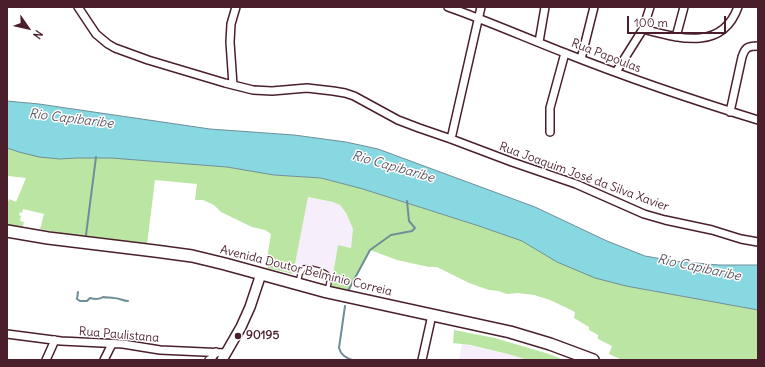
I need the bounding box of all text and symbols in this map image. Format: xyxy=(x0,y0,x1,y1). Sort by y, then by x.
north arrow xyxy=(8,8,48,48)
scale bar xyxy=(629,8,728,34)
text: 100 m xyxy=(634,15,668,30)
text: N xyxy=(30,28,46,42)
street label: Rua Papoulas xyxy=(569,36,643,76)
water label: Rio Capibaribe xyxy=(28,106,114,132)
street label: Rua Joaquim José da Silva Xavier xyxy=(497,140,671,214)
water label: Rio Capibaribe xyxy=(350,148,436,186)
street label: Avenida Doutor Belmínio Correia xyxy=(219,243,393,299)
water label: Rio Capibaribe xyxy=(656,252,742,284)
street label: Rua Paulistana xyxy=(78,324,160,346)
place label: 90195 xyxy=(246,329,279,343)
marker: 90195 xyxy=(233,331,243,341)

